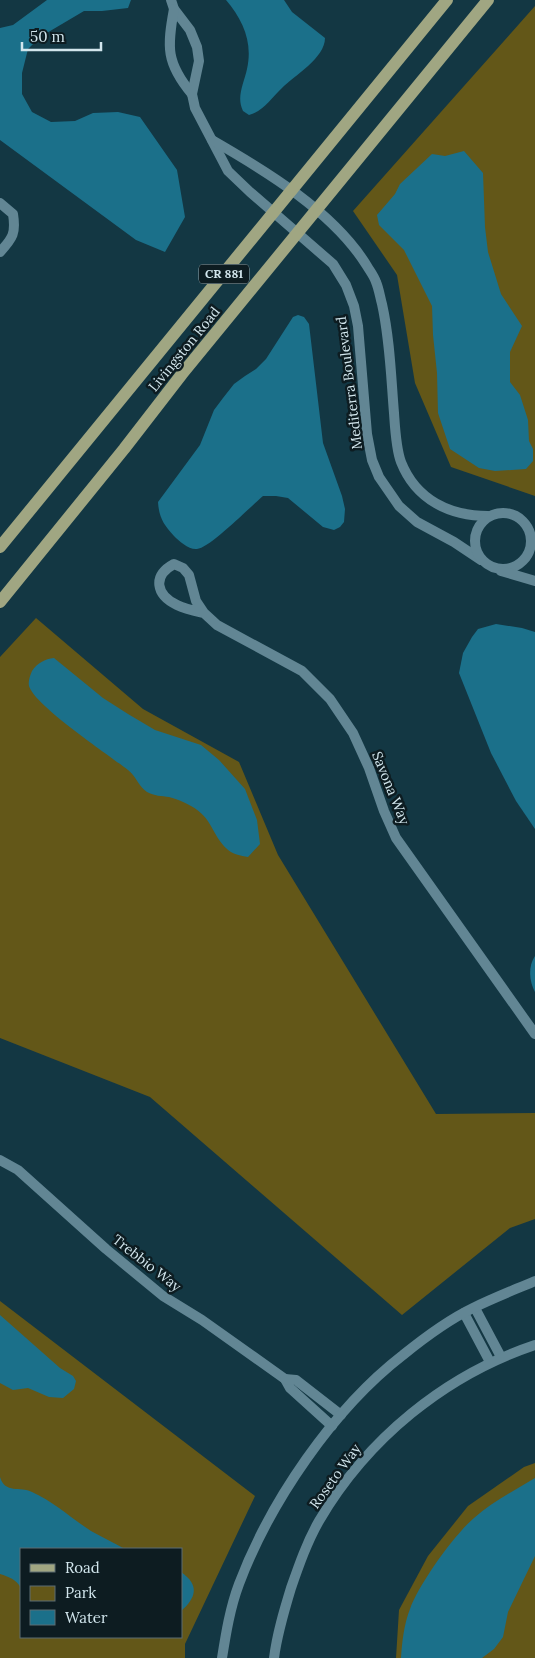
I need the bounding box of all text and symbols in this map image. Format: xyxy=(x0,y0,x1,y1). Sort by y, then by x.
scale bar xyxy=(22,20,101,52)
text: 50 m xyxy=(30,27,65,46)
road number: CR 881 xyxy=(199,264,249,284)
street label: Livingston Road xyxy=(144,303,224,395)
street label: Mediterra Boulevard xyxy=(332,315,366,451)
street label: Savona Way xyxy=(368,749,414,828)
street label: Trebbio Way xyxy=(109,1231,185,1296)
street label: Roseto Way xyxy=(305,1439,365,1512)
legend xyxy=(20,1548,182,1638)
text: Road xyxy=(65,1558,100,1577)
text: Park xyxy=(65,1583,96,1602)
text: Water xyxy=(65,1608,108,1627)

